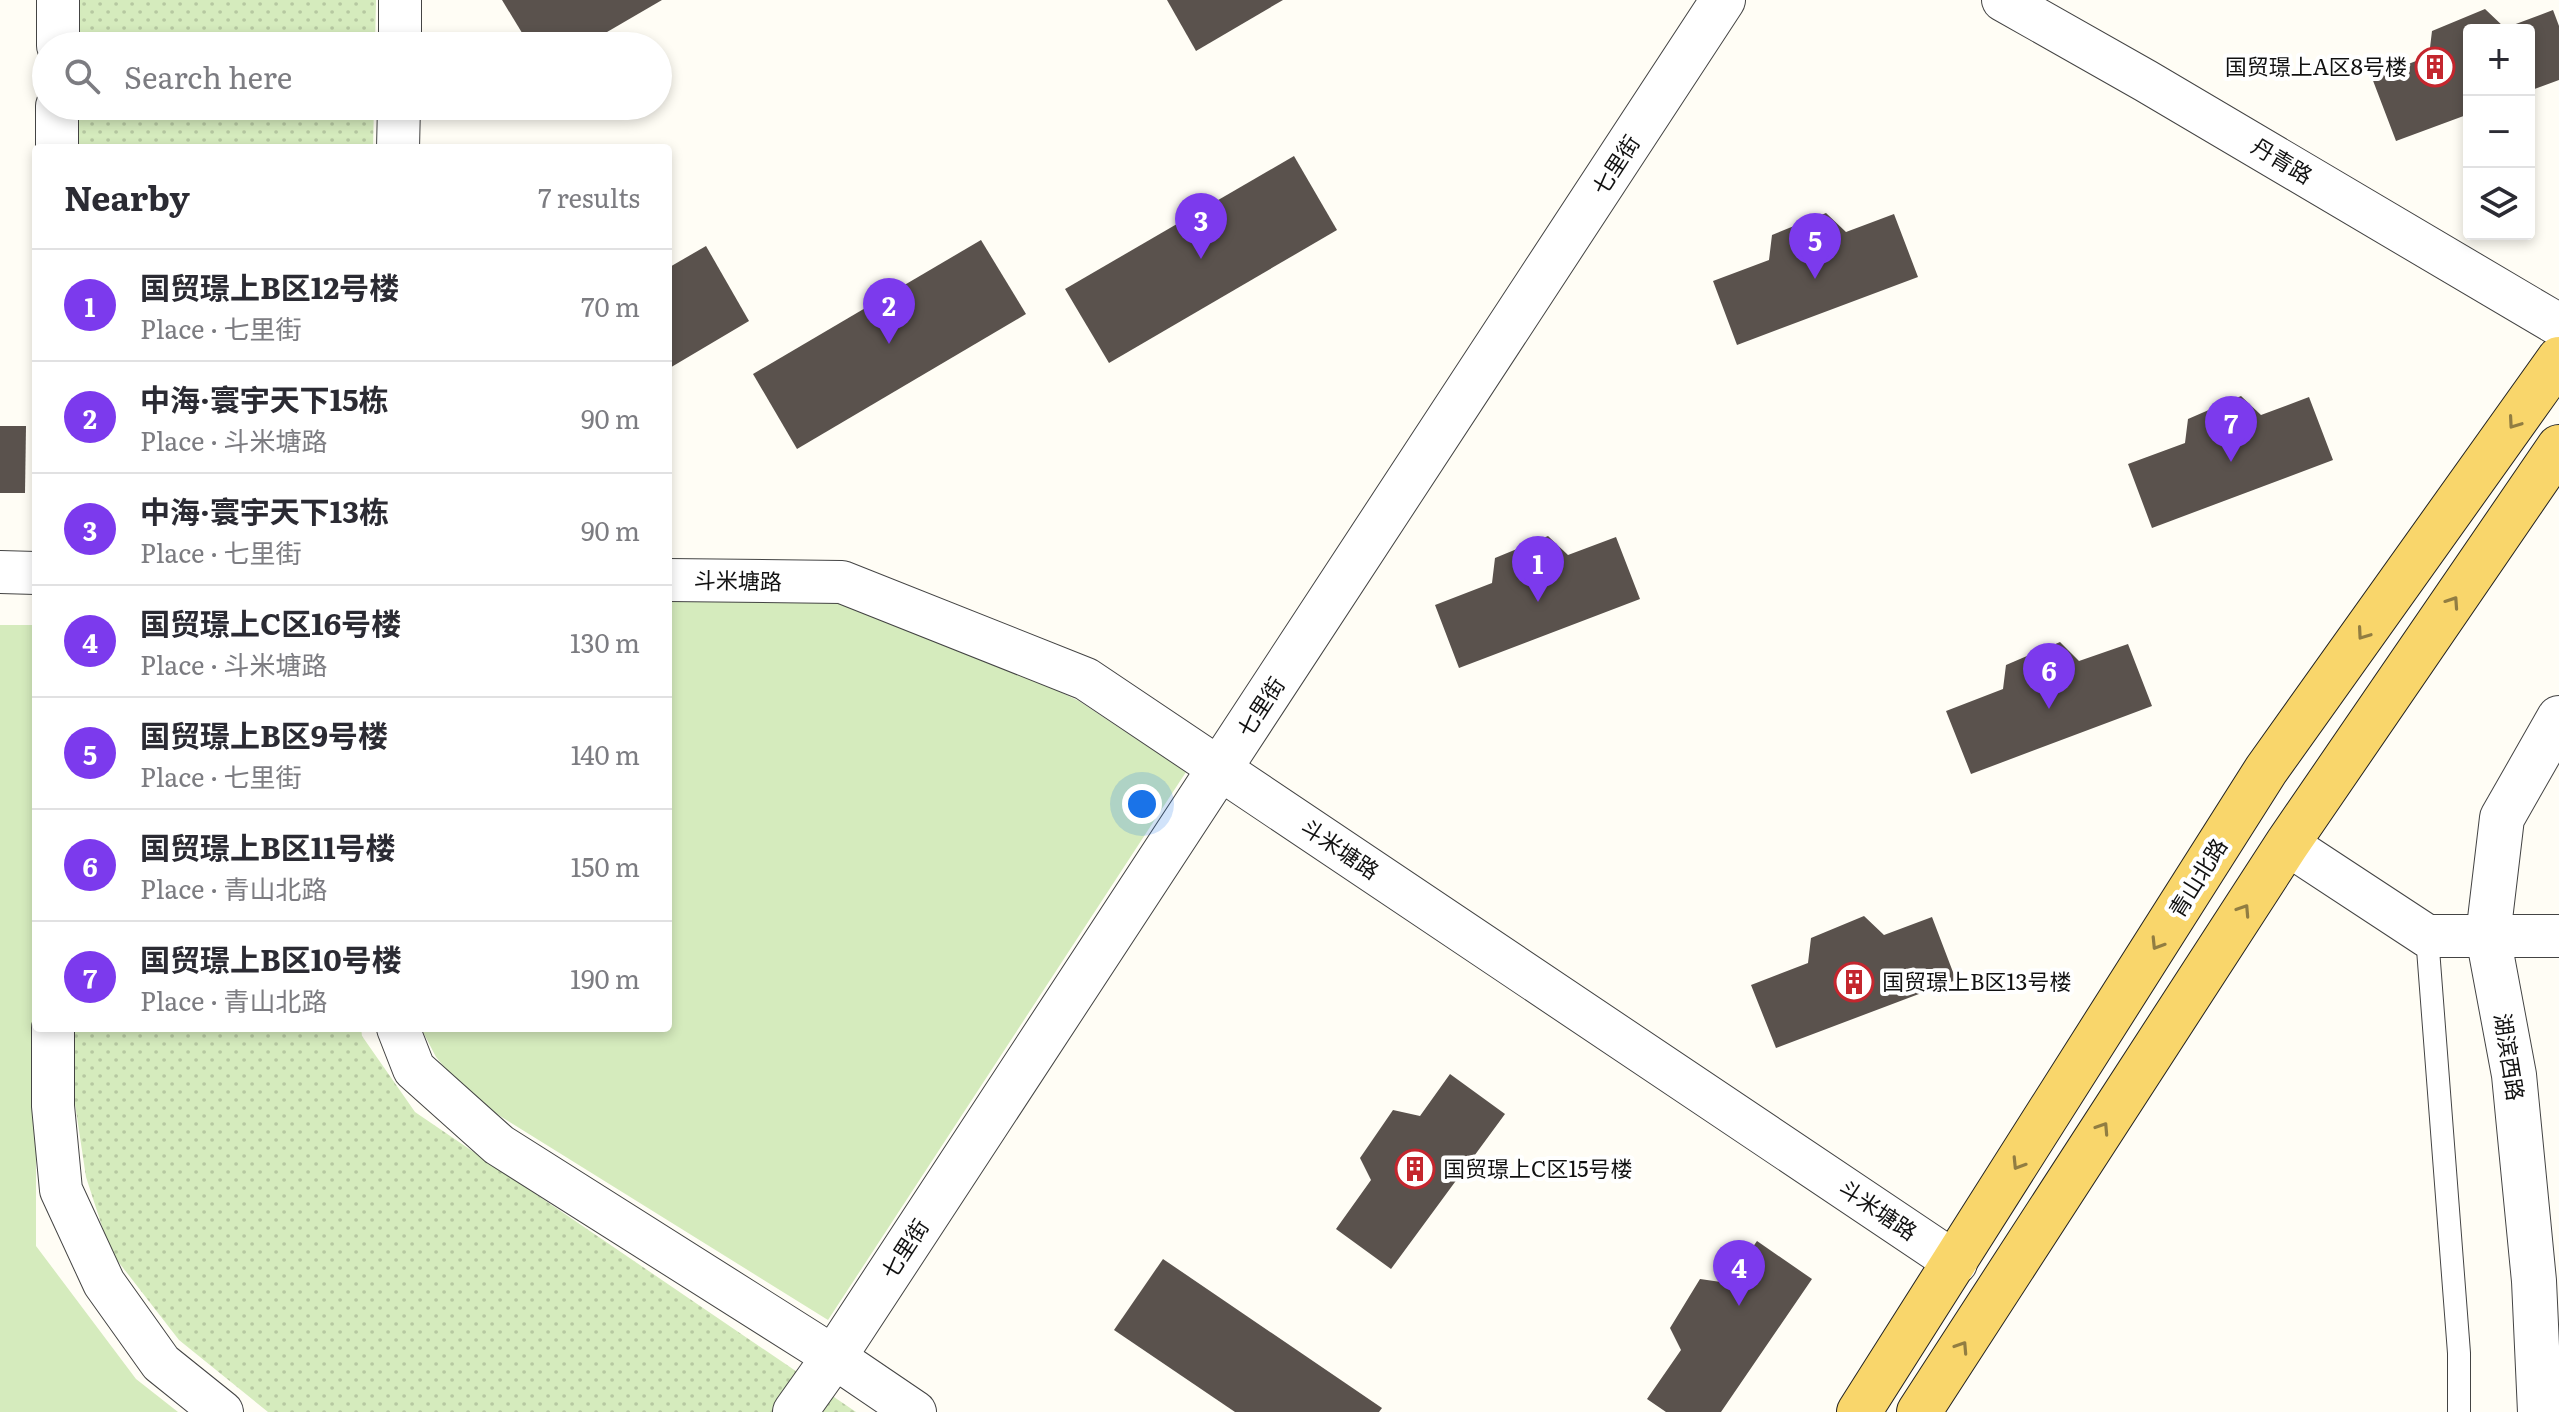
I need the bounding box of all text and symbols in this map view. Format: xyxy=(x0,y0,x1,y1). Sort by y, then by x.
map controls xyxy=(2463,24,2535,240)
button: + xyxy=(2463,24,2535,96)
search box xyxy=(32,32,672,120)
building icon: 国贸璟上A区8号楼 xyxy=(2414,46,2456,88)
place label: 国贸璟上A区8号楼 xyxy=(2225,49,2407,82)
icon: search xyxy=(60,54,104,98)
text: Search here xyxy=(124,54,292,98)
button: − xyxy=(2463,96,2535,168)
street label: 七里街 xyxy=(1583,128,1647,201)
street label: 丹青路 xyxy=(2246,129,2320,191)
button: layers xyxy=(2463,168,2535,240)
text: Nearby xyxy=(64,171,190,221)
text: 7 results xyxy=(538,177,640,216)
pin: 3 xyxy=(1175,193,1227,259)
pin: 5 xyxy=(1789,213,1841,279)
text: 国贸璟上B区12号楼 xyxy=(140,264,399,308)
pin: 2 xyxy=(863,278,915,344)
text: 1 xyxy=(85,286,95,325)
text: 70 m xyxy=(581,286,640,325)
text: Place · 七里街 xyxy=(140,308,302,347)
text: 中海·寰宇天下15栋 xyxy=(140,376,389,420)
pin: 7 xyxy=(2205,396,2257,462)
text: 2 xyxy=(83,398,97,437)
text: 90 m xyxy=(581,398,640,437)
one-way arrow xyxy=(2509,414,2524,428)
text: Place · 斗米塘路 xyxy=(140,420,328,459)
text: 中海·寰宇天下13栋 xyxy=(140,488,389,532)
text: 3 xyxy=(83,510,97,549)
text: 90 m xyxy=(581,510,640,549)
text: Place · 七里街 xyxy=(140,532,302,571)
pin: 1 xyxy=(1512,536,1564,602)
street label: 斗米塘路 xyxy=(694,562,782,597)
one-way arrow xyxy=(2443,596,2458,611)
text: 国贸璟上C区16号楼 xyxy=(140,600,401,644)
text: 4 xyxy=(82,622,98,661)
text: 130 m xyxy=(570,622,640,661)
one-way arrow xyxy=(2358,626,2373,640)
pin: 6 xyxy=(2023,643,2075,709)
text: Place · 斗米塘路 xyxy=(140,644,328,683)
street label: 七里街 xyxy=(1228,670,1292,743)
text: 国贸璟上B区9号楼 xyxy=(140,712,388,756)
text: 5 xyxy=(83,734,97,773)
text: 140 m xyxy=(571,734,640,773)
text: Place · 七里街 xyxy=(140,756,302,795)
your location xyxy=(1122,784,1162,824)
street label: 斗米塘路 xyxy=(1295,809,1387,886)
text: 国贸璟上B区11号楼 xyxy=(140,824,396,868)
street label: 青山北路 xyxy=(2159,831,2234,923)
text: 6 xyxy=(82,846,98,885)
text: 150 m xyxy=(571,846,640,885)
text: Place · 青山北路 xyxy=(140,868,328,907)
one-way arrow xyxy=(2235,904,2250,919)
one-way arrow xyxy=(2151,935,2166,950)
text: 国贸璟上B区10号楼 xyxy=(140,936,402,980)
text: 7 xyxy=(83,958,97,997)
text: 190 m xyxy=(570,958,640,997)
building icon: 国贸璟上B区13号楼 xyxy=(1833,961,1875,1003)
place label: 国贸璟上B区13号楼 xyxy=(1882,964,2071,997)
text: Place · 青山北路 xyxy=(140,980,328,1019)
street label: 湖滨西路 xyxy=(2487,1011,2534,1103)
one-way arrow xyxy=(2093,1123,2108,1137)
building icon: 国贸璟上C区15号楼 xyxy=(1394,1148,1436,1190)
place label: 国贸璟上C区15号楼 xyxy=(1443,1151,1633,1184)
one-way arrow xyxy=(2013,1155,2028,1170)
street label: 斗米塘路 xyxy=(1833,1170,1925,1247)
street label: 七里街 xyxy=(872,1212,936,1285)
pin: 4 xyxy=(1713,1240,1765,1306)
one-way arrow xyxy=(1952,1341,1967,1355)

